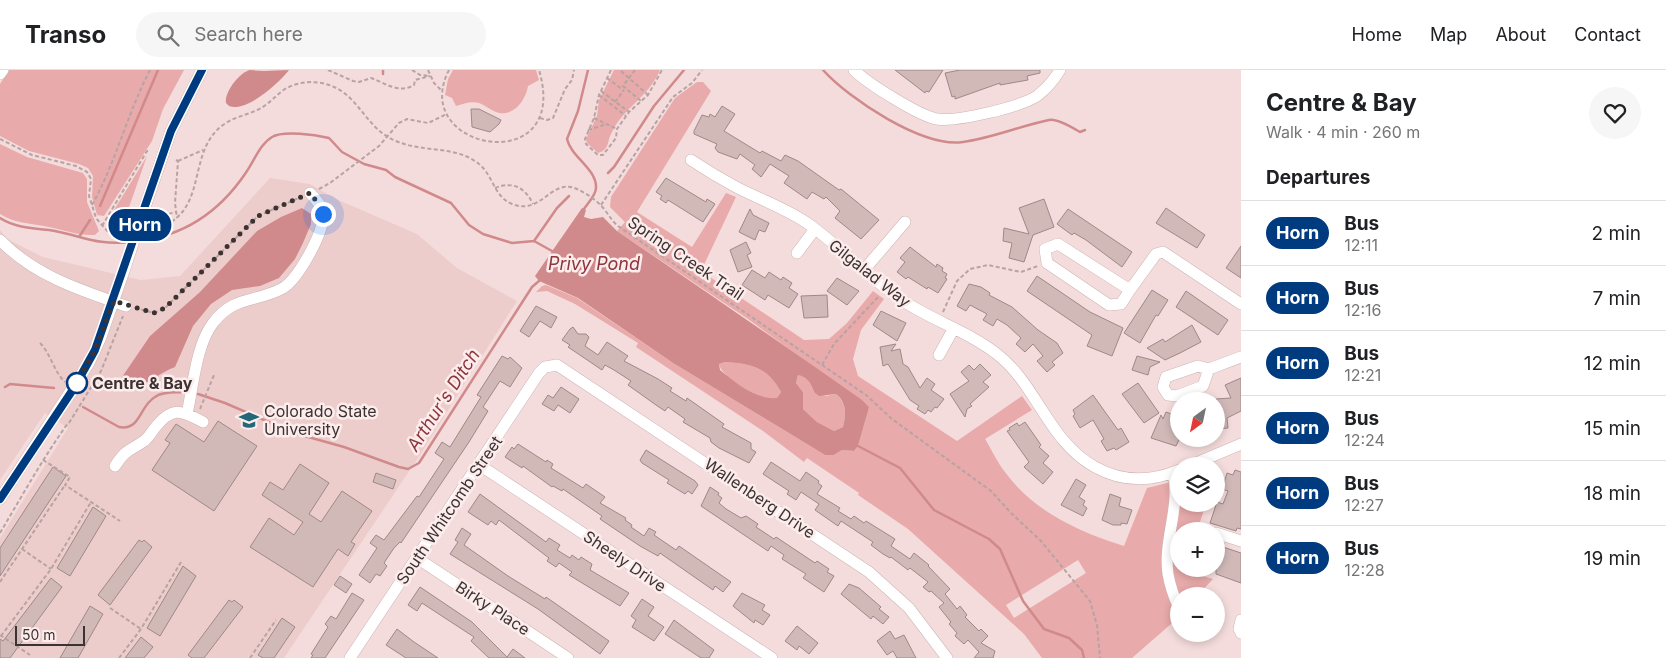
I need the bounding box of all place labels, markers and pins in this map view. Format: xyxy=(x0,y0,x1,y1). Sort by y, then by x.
marker: Centre & Bay xyxy=(66,372,88,394)
place label: Centre & Bay xyxy=(92,373,193,393)
place label: Colorado State University xyxy=(264,401,377,439)
school or university icon: Colorado State University xyxy=(238,409,260,431)

